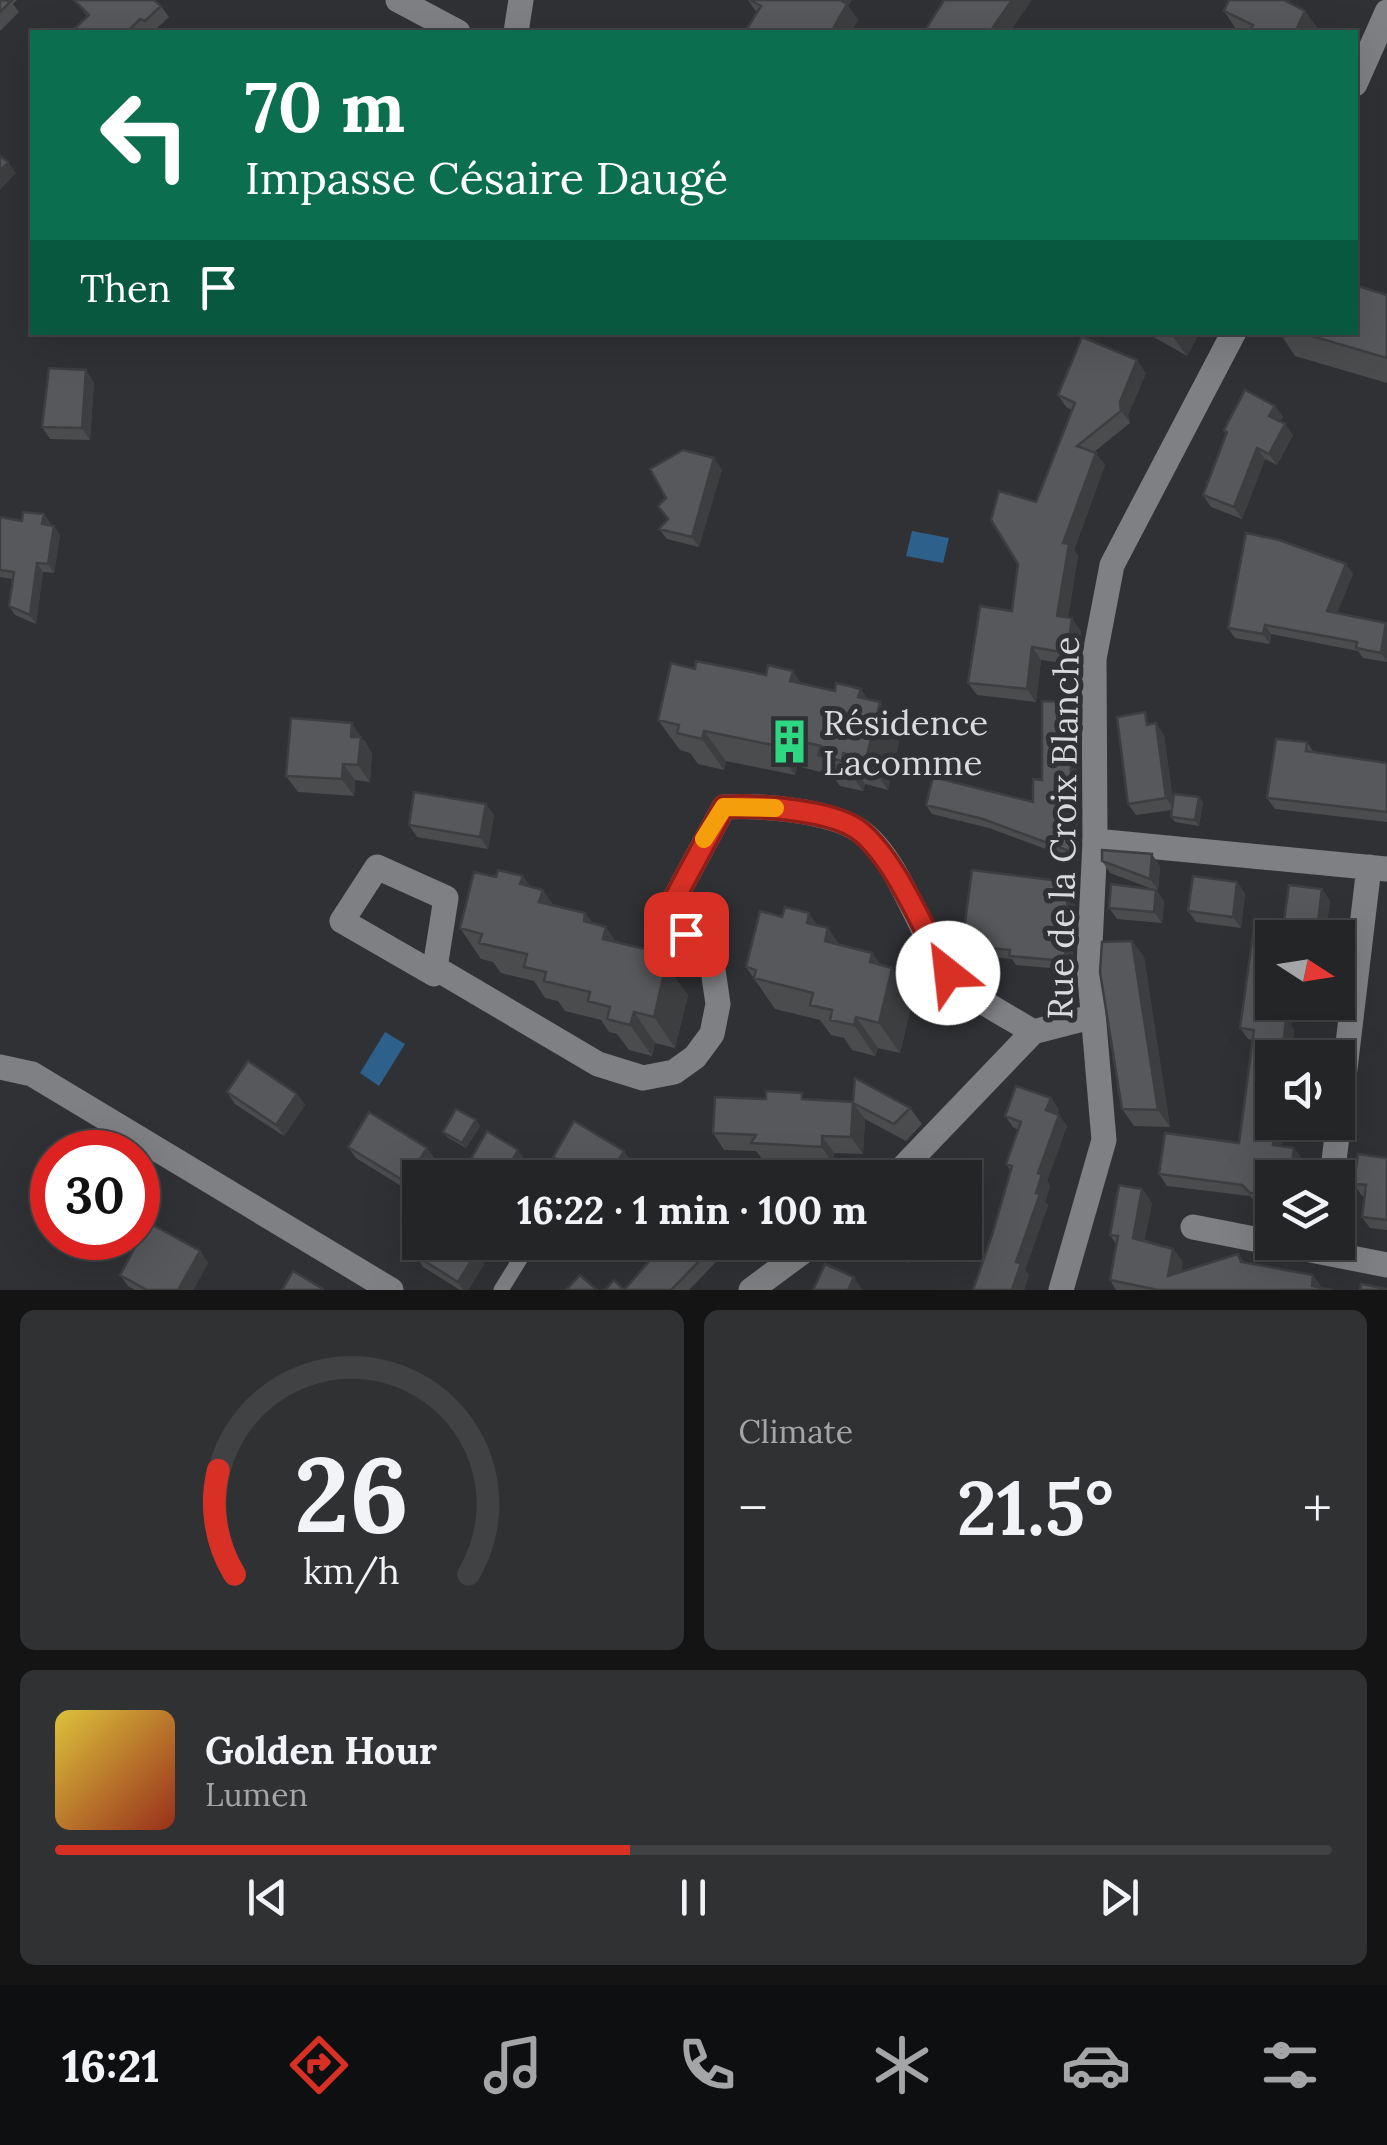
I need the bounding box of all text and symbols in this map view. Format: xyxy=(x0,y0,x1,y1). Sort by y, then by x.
text: 70 m xyxy=(245,62,405,151)
icon: left xyxy=(80,70,210,200)
text: Impasse Césaire Daugé xyxy=(245,149,728,206)
icon: arrive xyxy=(191,260,246,315)
text: Then xyxy=(80,264,171,312)
street label: Rue de la Croix Blanche xyxy=(1037,636,1089,1020)
place label: Résidence Lacomme xyxy=(823,700,988,785)
building icon: Résidence Lacomme xyxy=(766,718,814,766)
pin xyxy=(644,892,729,977)
icon: arrive xyxy=(659,907,714,962)
north arrow xyxy=(1255,920,1355,1020)
map controls xyxy=(1255,920,1355,1260)
position arrow xyxy=(896,921,1000,1025)
button: sound xyxy=(1255,1040,1355,1140)
speed limit sign: 30 xyxy=(30,1130,160,1260)
button: layers xyxy=(1255,1160,1355,1260)
text: 16:22 · 1 min · 100 m xyxy=(517,1186,867,1234)
text: Climate xyxy=(739,1411,853,1452)
text: 26 xyxy=(294,1427,409,1560)
text: 21.5° xyxy=(957,1460,1114,1556)
text: − xyxy=(739,1473,768,1543)
text: + xyxy=(1303,1473,1332,1543)
text: km/h xyxy=(303,1548,400,1594)
text: Golden Hour xyxy=(205,1726,437,1774)
text: Lumen xyxy=(205,1774,308,1815)
icon: previous xyxy=(240,1870,295,1925)
icon: pause xyxy=(666,1870,721,1925)
icon: next xyxy=(1092,1870,1147,1925)
icon: directions xyxy=(284,2030,354,2100)
icon: music xyxy=(478,2030,548,2100)
icon: phone xyxy=(672,2030,742,2100)
icon: climate xyxy=(867,2030,937,2100)
icon: car xyxy=(1061,2030,1131,2100)
icon: filters xyxy=(1255,2030,1325,2100)
text: 16:21 xyxy=(62,2037,160,2094)

